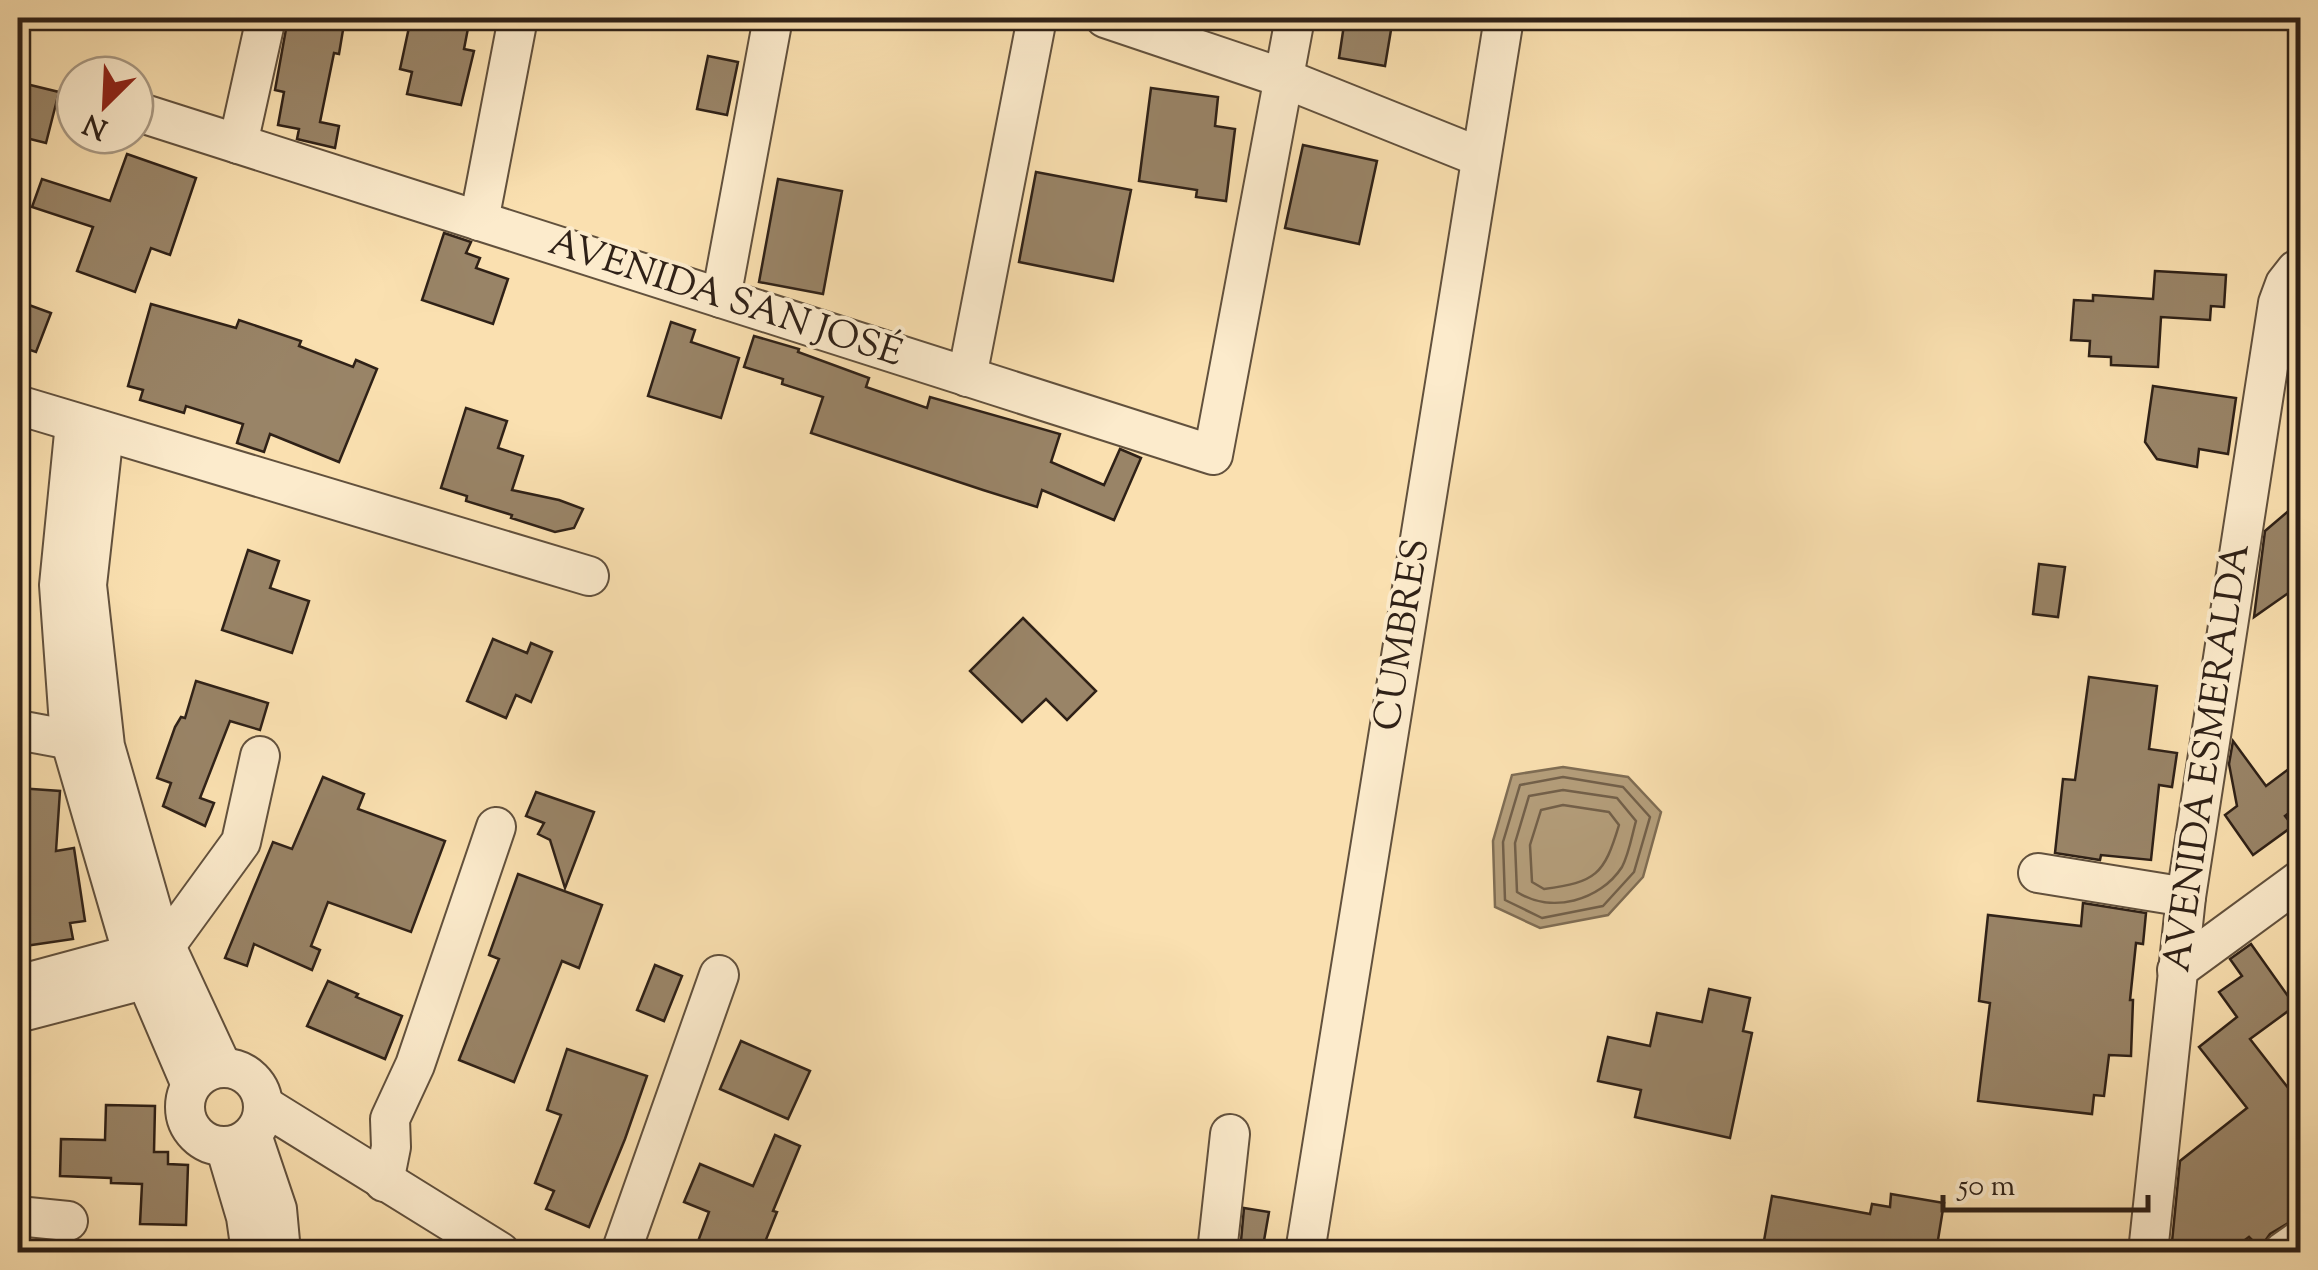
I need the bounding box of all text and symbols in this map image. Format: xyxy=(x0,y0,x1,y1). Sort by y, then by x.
north arrow xyxy=(55,55,155,155)
text: N xyxy=(78,102,114,148)
street label: AVENIDA SAN JOSÉ xyxy=(541,216,909,383)
street label: CUMBRES xyxy=(1362,535,1446,735)
street label: AVENIDA ESMERALDA xyxy=(2152,540,2266,976)
scale bar xyxy=(1943,1150,2148,1212)
text: 50 m xyxy=(1956,1166,2016,1209)

